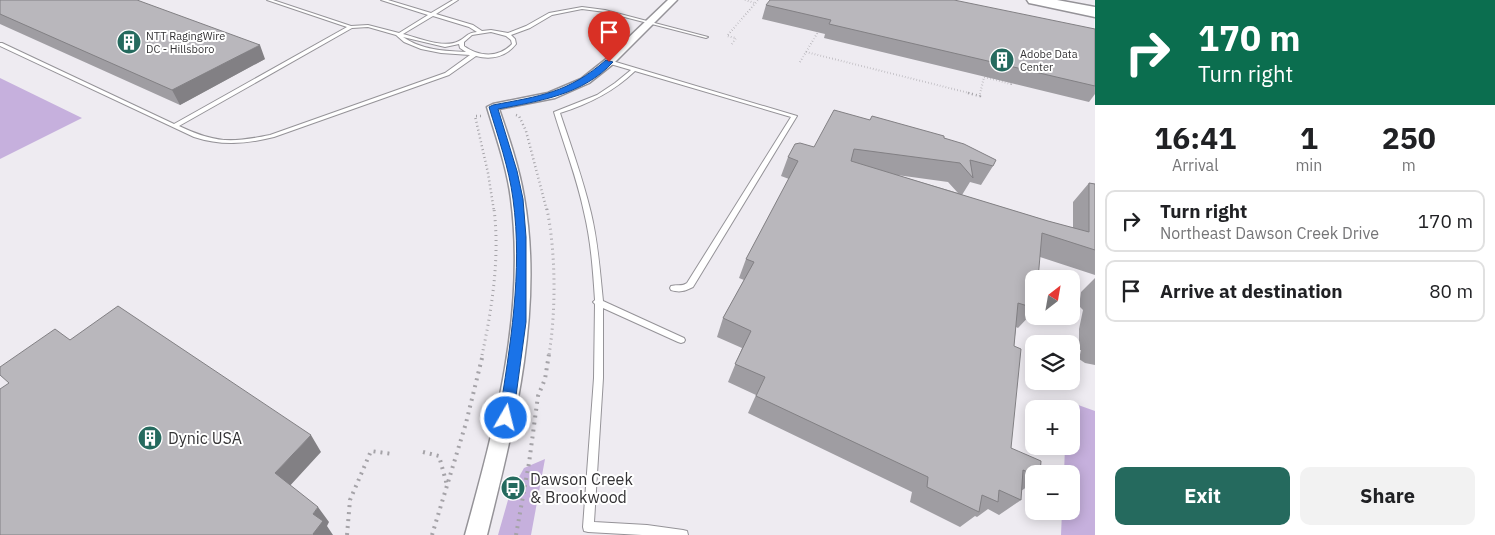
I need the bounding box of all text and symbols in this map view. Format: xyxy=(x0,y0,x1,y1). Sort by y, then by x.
pin xyxy=(588,11,630,62)
text: 170 m xyxy=(1198,15,1301,61)
icon: arrive xyxy=(595,18,623,46)
icon: right xyxy=(1115,20,1180,85)
building icon: NTT RagingWire DC - Hillsboro xyxy=(116,29,142,55)
place label: NTT RagingWire DC - Hillsboro xyxy=(146,29,225,56)
building icon: Adobe Data Center xyxy=(989,47,1015,73)
place label: Adobe Data Center xyxy=(1020,47,1078,74)
text: Turn right xyxy=(1198,59,1293,88)
text: 16:41 xyxy=(1154,118,1236,157)
text: 1 xyxy=(1300,118,1318,157)
text: 250 xyxy=(1382,118,1436,157)
text: Arrival xyxy=(1172,155,1219,175)
text: min xyxy=(1295,155,1322,175)
text: m xyxy=(1402,155,1416,175)
text: Turn right xyxy=(1160,199,1247,223)
icon: right xyxy=(1117,207,1145,235)
text: 170 m xyxy=(1418,209,1473,233)
text: Northeast Dawson Creek Drive xyxy=(1160,223,1379,243)
north arrow xyxy=(1025,270,1080,325)
map controls xyxy=(1025,270,1080,520)
icon: arrive xyxy=(1117,277,1145,305)
text: Arrive at destination xyxy=(1160,279,1343,303)
text: 80 m xyxy=(1429,279,1473,303)
button: layers xyxy=(1025,335,1080,390)
position arrow xyxy=(479,391,531,443)
button: + xyxy=(1025,400,1080,455)
building icon: Dynic USA xyxy=(137,425,163,451)
place label: Dynic USA xyxy=(168,428,242,448)
button: − xyxy=(1025,465,1080,520)
button: Exit xyxy=(1115,467,1290,525)
button: Share xyxy=(1300,467,1475,525)
place label: Dawson Creek & Brookwood xyxy=(530,469,633,507)
bus stop icon: Dawson Creek & Brookwood xyxy=(500,475,526,501)

